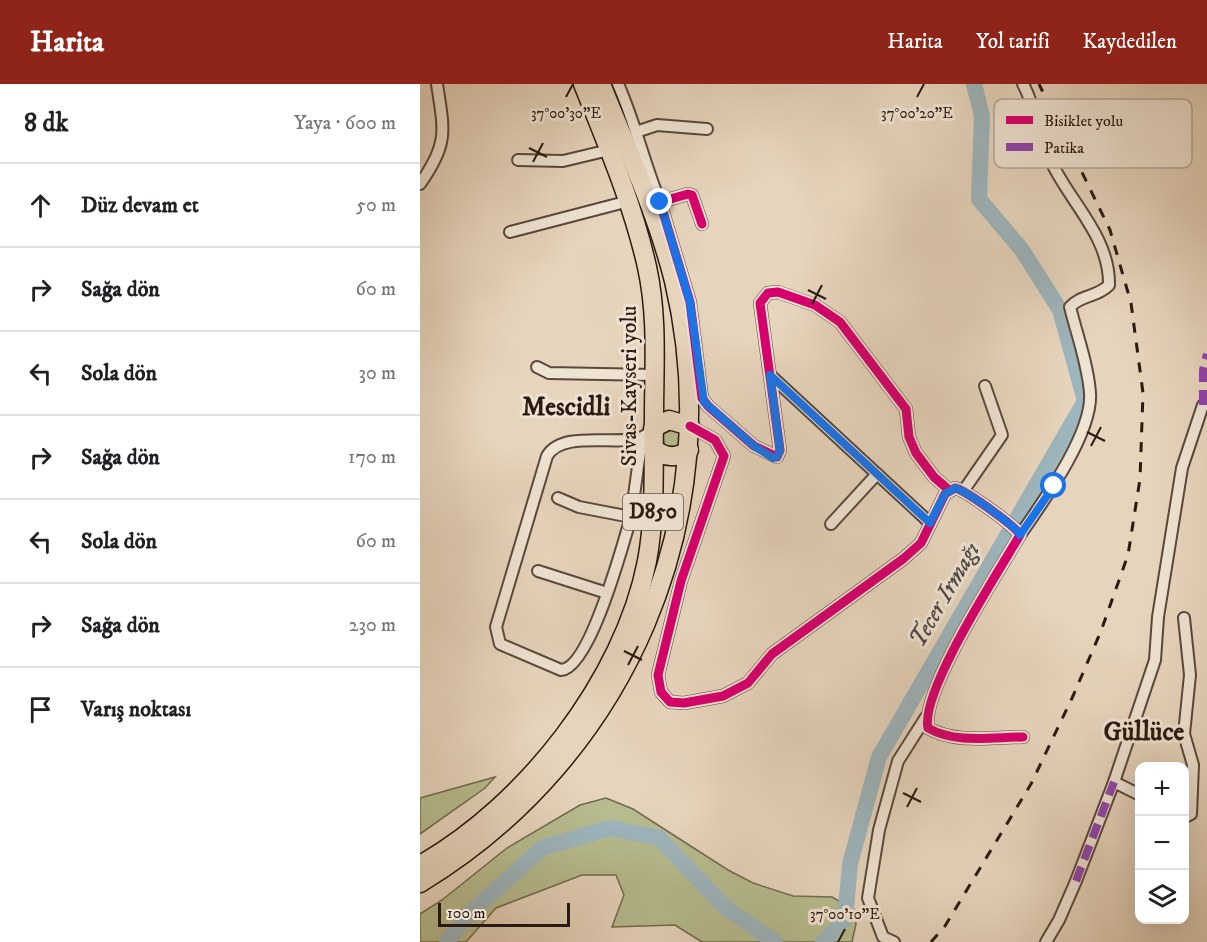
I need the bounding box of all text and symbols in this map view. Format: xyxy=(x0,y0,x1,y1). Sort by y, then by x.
text: Harita xyxy=(30,25,104,60)
text: Harita xyxy=(887,29,943,55)
text: Yol tarifi xyxy=(976,29,1050,55)
text: Kaydedilen xyxy=(1083,29,1177,55)
legend xyxy=(994,99,1192,168)
text: 37°00'30"E xyxy=(531,104,601,123)
text: 37°00'20"E xyxy=(881,104,953,123)
text: 8 dk xyxy=(24,107,68,140)
text: Yaya · 600 m xyxy=(294,111,396,136)
text: Bisiklet yolu xyxy=(1044,111,1124,131)
text: Patika xyxy=(1044,138,1084,158)
route end xyxy=(646,188,672,214)
icon: ahead xyxy=(24,189,57,222)
text: Düz devam et xyxy=(81,192,199,219)
text: 50 m xyxy=(356,193,396,218)
icon: right xyxy=(24,273,57,306)
text: Sağa dön xyxy=(81,276,160,303)
text: 60 m xyxy=(356,277,396,302)
street label: Sivas-Kayseri yolu xyxy=(616,306,643,466)
icon: left xyxy=(24,357,57,390)
text: Sola dön xyxy=(81,360,157,387)
text: 30 m xyxy=(358,361,396,386)
district label: Mescidli xyxy=(522,391,610,424)
icon: right xyxy=(24,441,57,474)
text: Sağa dön xyxy=(81,444,160,471)
text: 170 m xyxy=(348,445,396,470)
route start xyxy=(1040,472,1066,498)
road number: D850 xyxy=(623,494,683,530)
icon: left xyxy=(24,525,57,558)
text: Sola dön xyxy=(81,528,157,555)
text: 60 m xyxy=(356,529,396,554)
water label: Tecer Irmağı xyxy=(903,537,987,653)
icon: right xyxy=(24,609,57,642)
text: Sağa dön xyxy=(81,612,160,639)
text: 230 m xyxy=(349,613,396,638)
icon: arrive xyxy=(24,693,57,726)
text: Varış noktası xyxy=(81,696,191,723)
district label: Güllüce xyxy=(1104,716,1185,749)
map controls xyxy=(1135,762,1189,924)
button: + xyxy=(1135,762,1189,816)
button: − xyxy=(1135,816,1189,870)
button: layers xyxy=(1135,870,1189,924)
scale bar xyxy=(438,900,570,928)
text: 100 m xyxy=(447,903,486,923)
text: 37°00'10"E xyxy=(810,905,880,924)

